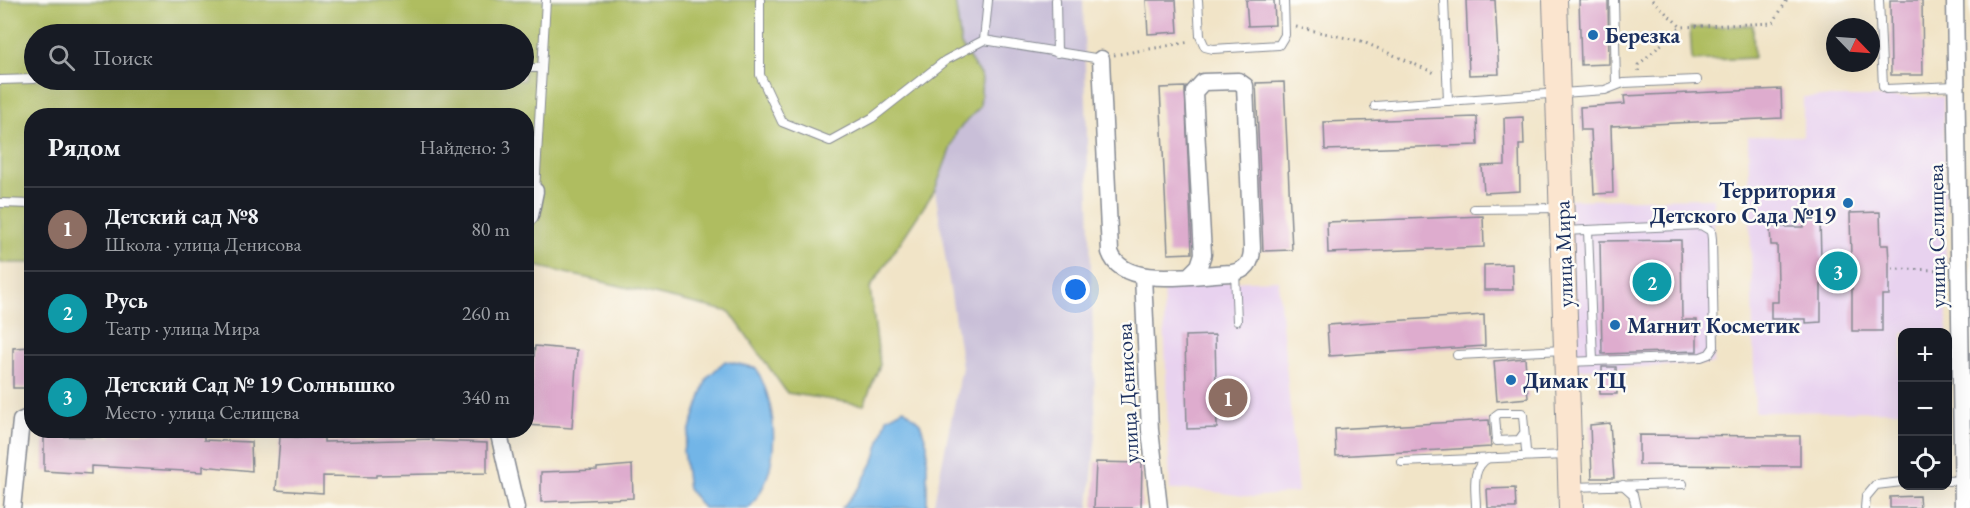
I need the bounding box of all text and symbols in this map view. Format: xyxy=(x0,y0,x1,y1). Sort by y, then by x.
north arrow xyxy=(1826,18,1880,72)
place label: Березка xyxy=(1605,21,1680,50)
search box xyxy=(24,24,534,90)
marker: Березка xyxy=(1586,28,1600,42)
icon: search xyxy=(45,41,78,74)
text: Поиск xyxy=(93,43,153,72)
text: Рядом xyxy=(48,130,121,164)
text: Найдено: 3 xyxy=(419,134,510,160)
street label: улица Селищева xyxy=(1921,163,1952,308)
place label: Территория Детского Сада №19 xyxy=(1650,176,1836,230)
marker: Территория Детского Сада №19 xyxy=(1841,196,1855,210)
street label: улица Мира xyxy=(1547,200,1580,308)
text: Детский сад №8 xyxy=(105,202,259,231)
text: 1 xyxy=(62,216,73,242)
text: 80 m xyxy=(471,216,510,242)
text: Школа · улица Денисова xyxy=(105,231,302,257)
pin: 3 xyxy=(1818,248,1858,294)
pin: 2 xyxy=(1632,260,1672,304)
your location xyxy=(1061,275,1090,304)
text: Русь xyxy=(105,286,148,315)
text: 2 xyxy=(62,300,73,326)
text: 260 m xyxy=(462,300,510,326)
place label: Магнит Косметик xyxy=(1627,311,1801,340)
text: Театр · улица Мира xyxy=(105,315,260,341)
marker: Магнит Косметик xyxy=(1608,318,1622,332)
street label: улица Денисова xyxy=(1109,322,1146,464)
map controls xyxy=(1898,328,1952,490)
button: + xyxy=(1898,328,1952,382)
place label: Димак ТЦ xyxy=(1523,366,1626,395)
text: Детский Сад № 19 Солнышко xyxy=(105,370,395,399)
marker: Димак ТЦ xyxy=(1504,373,1518,387)
pin: 1 xyxy=(1208,376,1248,420)
button: − xyxy=(1898,382,1952,436)
text: 3 xyxy=(62,384,73,410)
text: 340 m xyxy=(462,384,510,410)
text: Место · улица Селищева xyxy=(105,399,299,425)
button: locate xyxy=(1898,436,1952,490)

